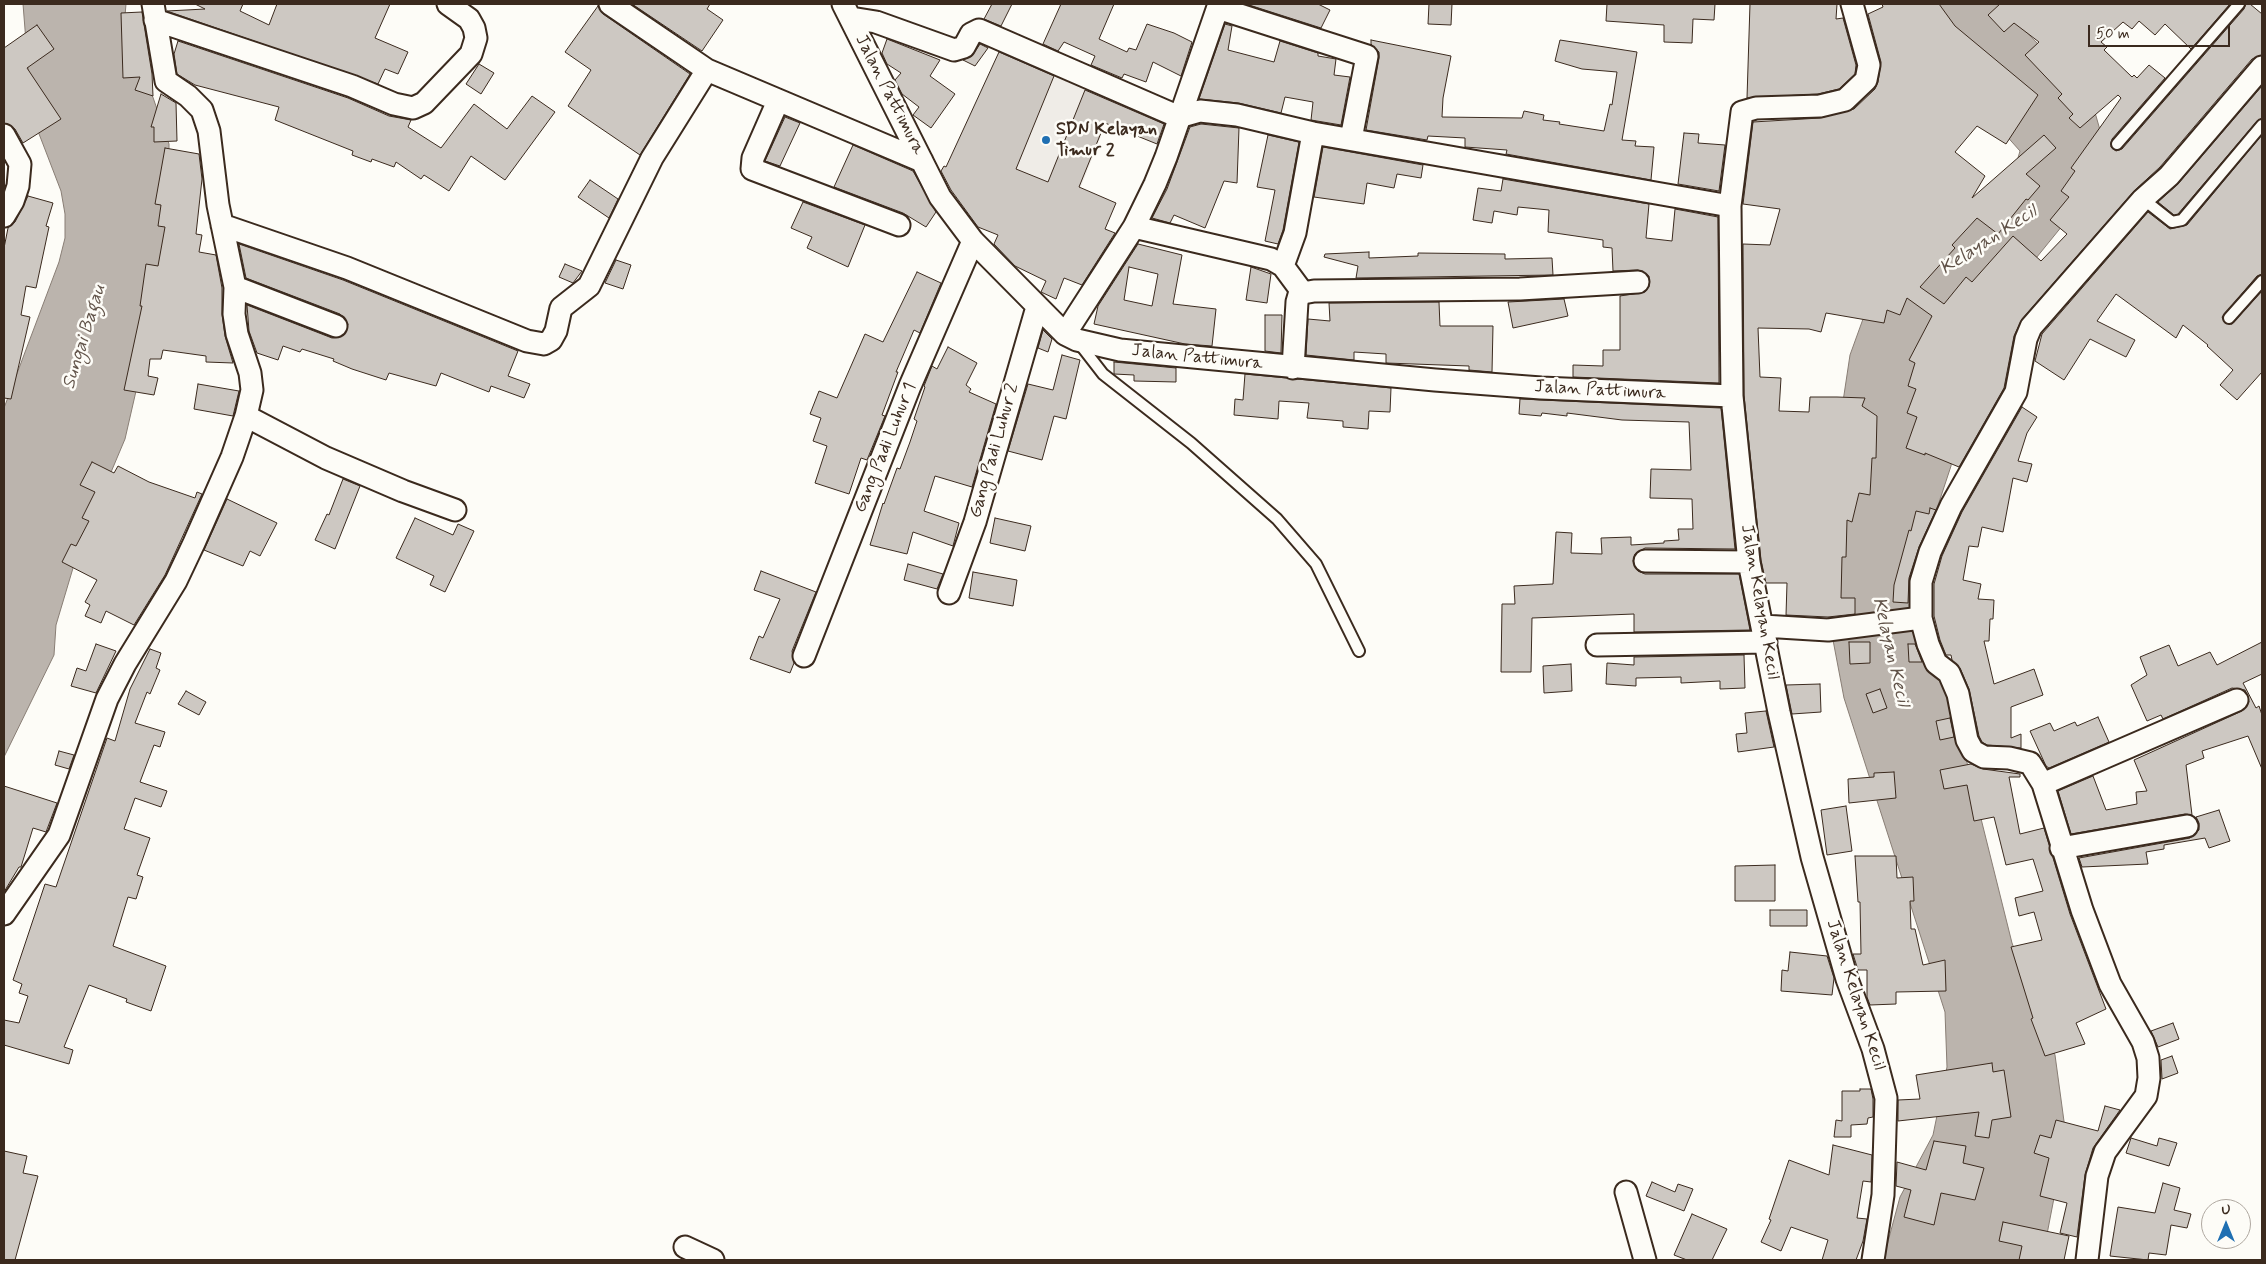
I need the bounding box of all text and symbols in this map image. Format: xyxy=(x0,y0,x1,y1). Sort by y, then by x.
scale bar xyxy=(2091,15,2234,47)
text: 50 m xyxy=(2096,24,2130,44)
street label: Jalan Pattimura xyxy=(849,31,929,159)
place label: SDN Kelayan Timur 2 xyxy=(1056,119,1157,162)
marker: SDN Kelayan Timur 2 xyxy=(1040,134,1052,146)
water label: Kelayan Kecil xyxy=(1936,201,2042,281)
water label: Sungai Bagau xyxy=(58,282,112,392)
street label: Jalan Pattimura xyxy=(1130,340,1264,376)
street label: Jalan Pattimura xyxy=(1534,377,1666,405)
street label: Gang Padi Luhur 1 xyxy=(850,380,922,516)
street label: Gang Padi Luhur 2 xyxy=(965,381,1025,521)
street label: Jalan Kelayan Kecil xyxy=(1735,523,1783,681)
water label: Kelayan Kecil xyxy=(1866,595,1914,709)
street label: Jalan Kelayan Kecil xyxy=(1820,917,1890,1073)
north arrow xyxy=(2201,1199,2251,1249)
text: U xyxy=(2221,1201,2231,1219)

